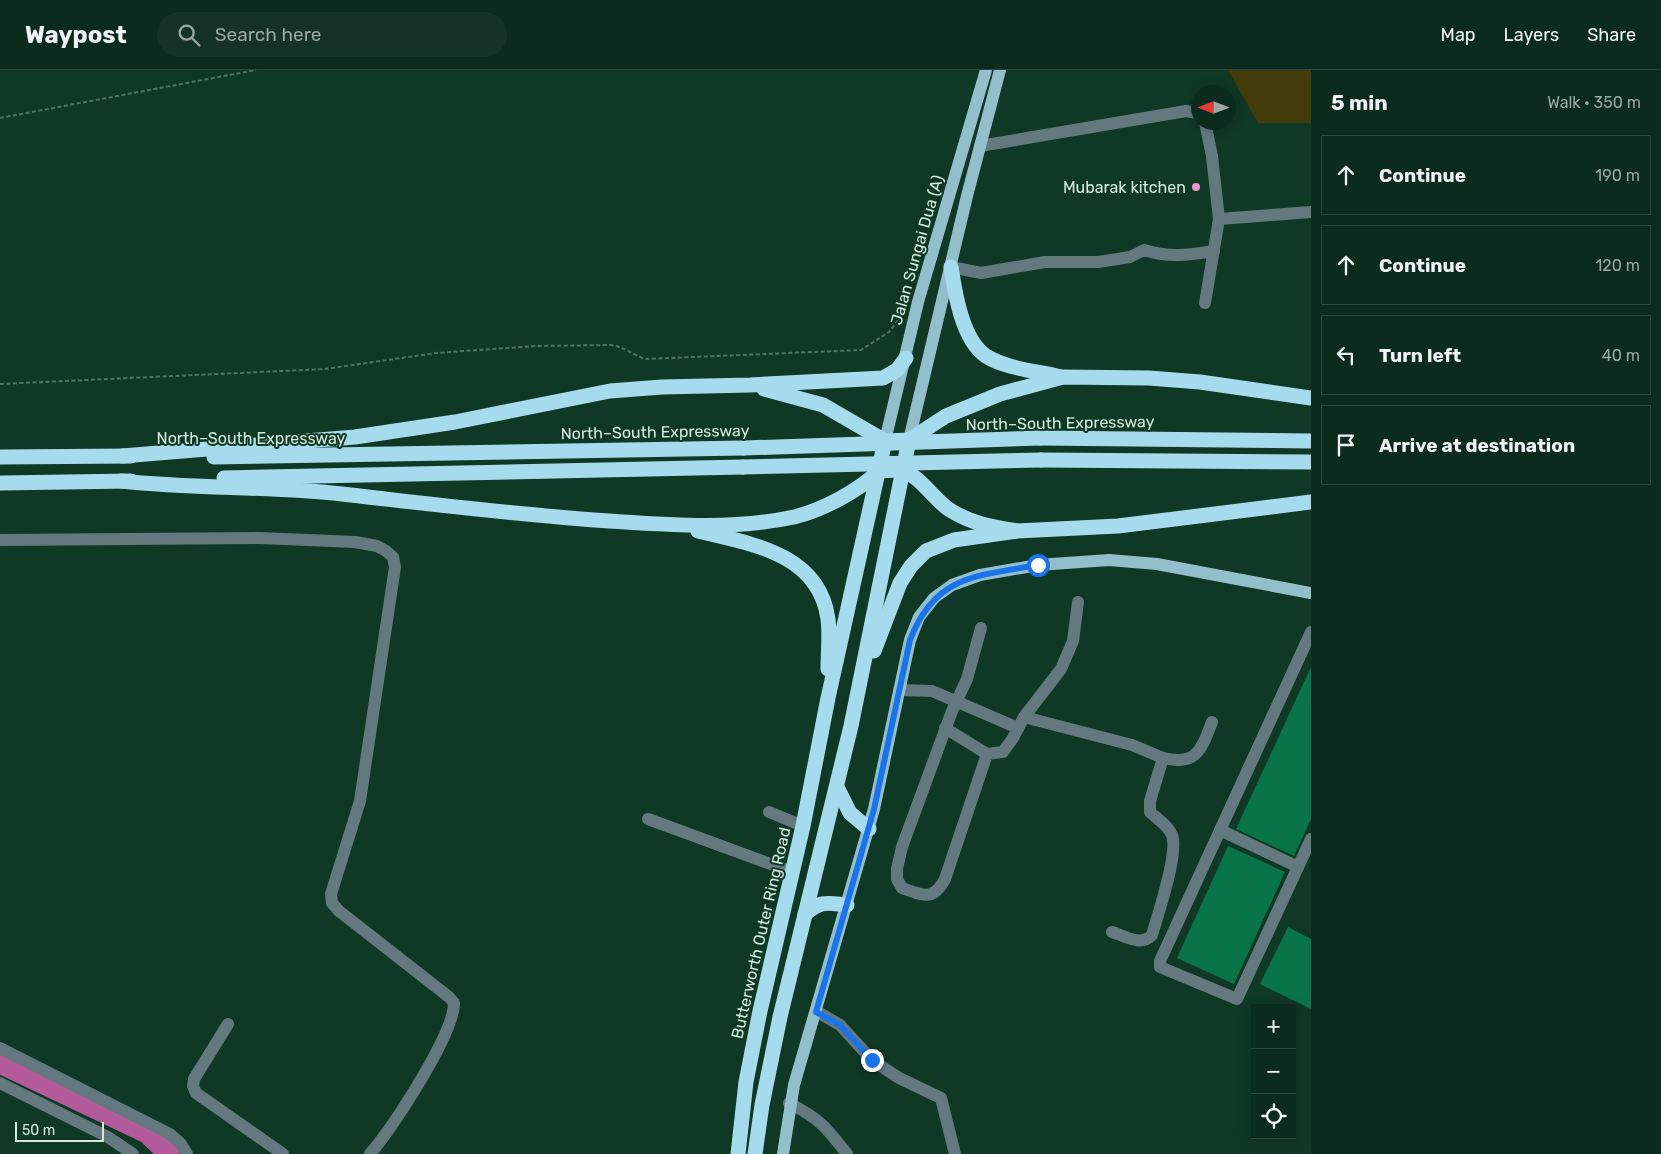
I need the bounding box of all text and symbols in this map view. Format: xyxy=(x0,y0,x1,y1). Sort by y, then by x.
search box xyxy=(157,12,507,57)
text: Waypost xyxy=(25,21,127,49)
icon: search xyxy=(175,21,203,49)
text: Search here xyxy=(215,23,321,46)
text: Map xyxy=(1441,24,1476,46)
text: Layers xyxy=(1504,24,1559,46)
text: Share xyxy=(1587,24,1636,46)
north arrow xyxy=(1191,85,1236,130)
text: 5 min xyxy=(1331,90,1388,115)
text: Walk · 350 m xyxy=(1547,93,1641,112)
icon: ahead xyxy=(1332,161,1360,189)
text: Continue xyxy=(1379,164,1466,187)
text: 190 m xyxy=(1595,166,1640,185)
street label: Jalan Sungai Dua (A) xyxy=(887,173,947,327)
place label: Mubarak kitchen xyxy=(1063,178,1186,197)
marker: Mubarak kitchen xyxy=(1190,181,1202,193)
icon: ahead xyxy=(1332,251,1360,279)
text: Continue xyxy=(1379,254,1466,277)
text: 120 m xyxy=(1595,256,1640,275)
icon: left xyxy=(1332,341,1360,369)
text: Turn left xyxy=(1379,344,1461,367)
text: 40 m xyxy=(1602,346,1640,365)
street label: North–South Expressway xyxy=(965,412,1155,434)
street label: North–South Expressway xyxy=(560,421,750,443)
street label: North–South Expressway xyxy=(157,429,346,448)
icon: arrive xyxy=(1332,431,1360,459)
text: Arrive at destination xyxy=(1379,434,1575,457)
route start xyxy=(1027,554,1050,577)
street label: Butterworth Outer Ring Road xyxy=(727,825,795,1041)
map controls xyxy=(1251,1004,1296,1139)
button: + xyxy=(1251,1004,1296,1049)
route end xyxy=(861,1049,884,1072)
button: − xyxy=(1251,1049,1296,1094)
button: locate xyxy=(1251,1094,1296,1139)
scale bar xyxy=(15,1119,104,1142)
text: 50 m xyxy=(22,1122,55,1139)

